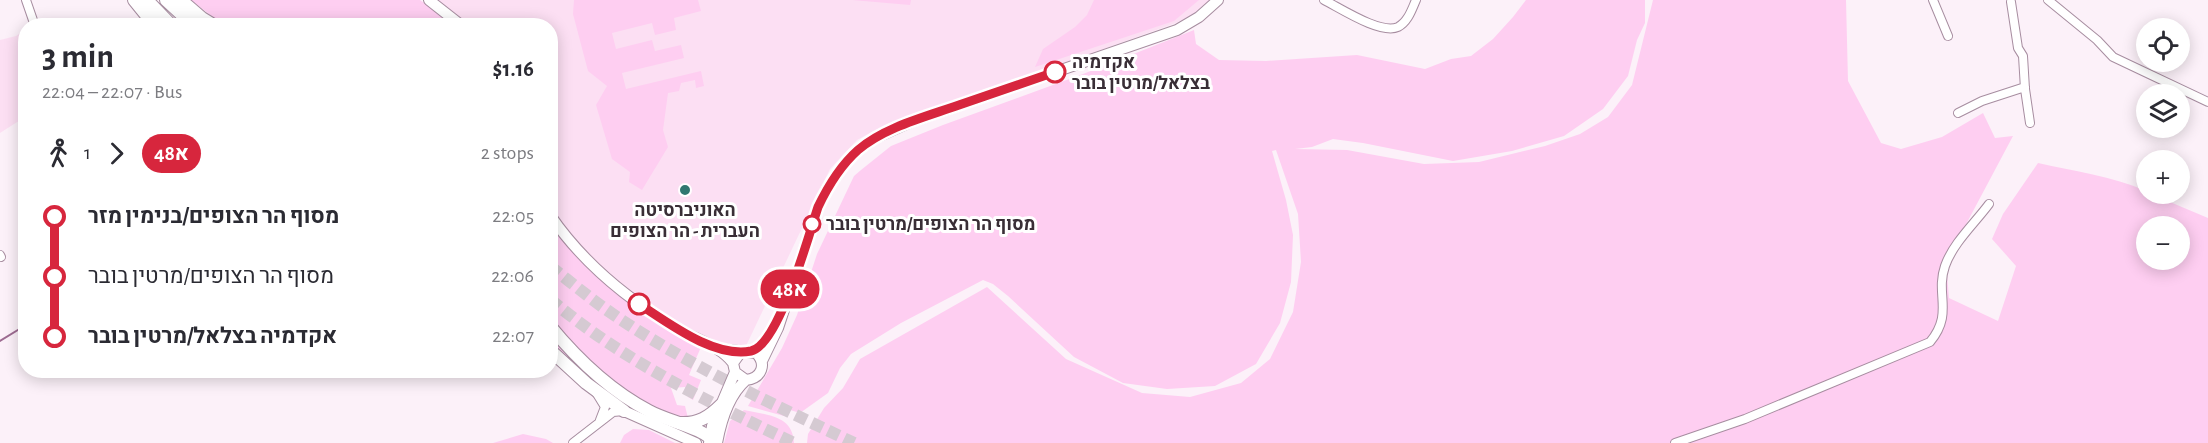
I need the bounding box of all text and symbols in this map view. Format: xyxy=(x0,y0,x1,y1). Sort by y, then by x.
map controls xyxy=(2136,18,2190,270)
button: locate xyxy=(2136,18,2190,72)
text: 3 min xyxy=(42,41,114,74)
place label: אקדמיה בצלאל/מרטין בובר xyxy=(1072,54,1210,93)
text: $1.16 xyxy=(493,58,534,80)
marker: אקדמיה בצלאל/מרטין בובר xyxy=(1044,61,1066,83)
text: 22:04 – 22:07 · Bus xyxy=(42,82,182,102)
button: layers xyxy=(2136,84,2190,138)
icon: walk xyxy=(42,137,75,170)
icon: forward xyxy=(100,137,133,170)
text: 1 xyxy=(84,143,91,163)
text: 48א xyxy=(154,143,189,164)
text: 2 stops xyxy=(481,143,534,163)
button: + xyxy=(2136,150,2190,204)
marker: האוניברסיטה העברית - הר הצופים xyxy=(678,183,692,197)
place label: האוניברסיטה העברית - הר הצופים xyxy=(610,202,760,241)
text: מסוף הר הצופים/בנימין מזר xyxy=(88,205,339,227)
text: 22:05 xyxy=(492,206,534,226)
marker: מסוף הר הצופים/מרטין בובר xyxy=(803,215,821,233)
place label: מסוף הר הצופים/מרטין בובר xyxy=(826,216,1035,234)
button: − xyxy=(2136,216,2190,270)
text: מסוף הר הצופים/מרטין בובר xyxy=(88,265,334,287)
text: 22:06 xyxy=(491,266,534,286)
line badge: 48א xyxy=(756,270,824,308)
text: 48א xyxy=(773,279,807,300)
unlabelled marker xyxy=(628,293,650,315)
text: אקדמיה בצלאל/מרטין בובר xyxy=(88,325,337,347)
text: 22:07 xyxy=(492,326,534,346)

